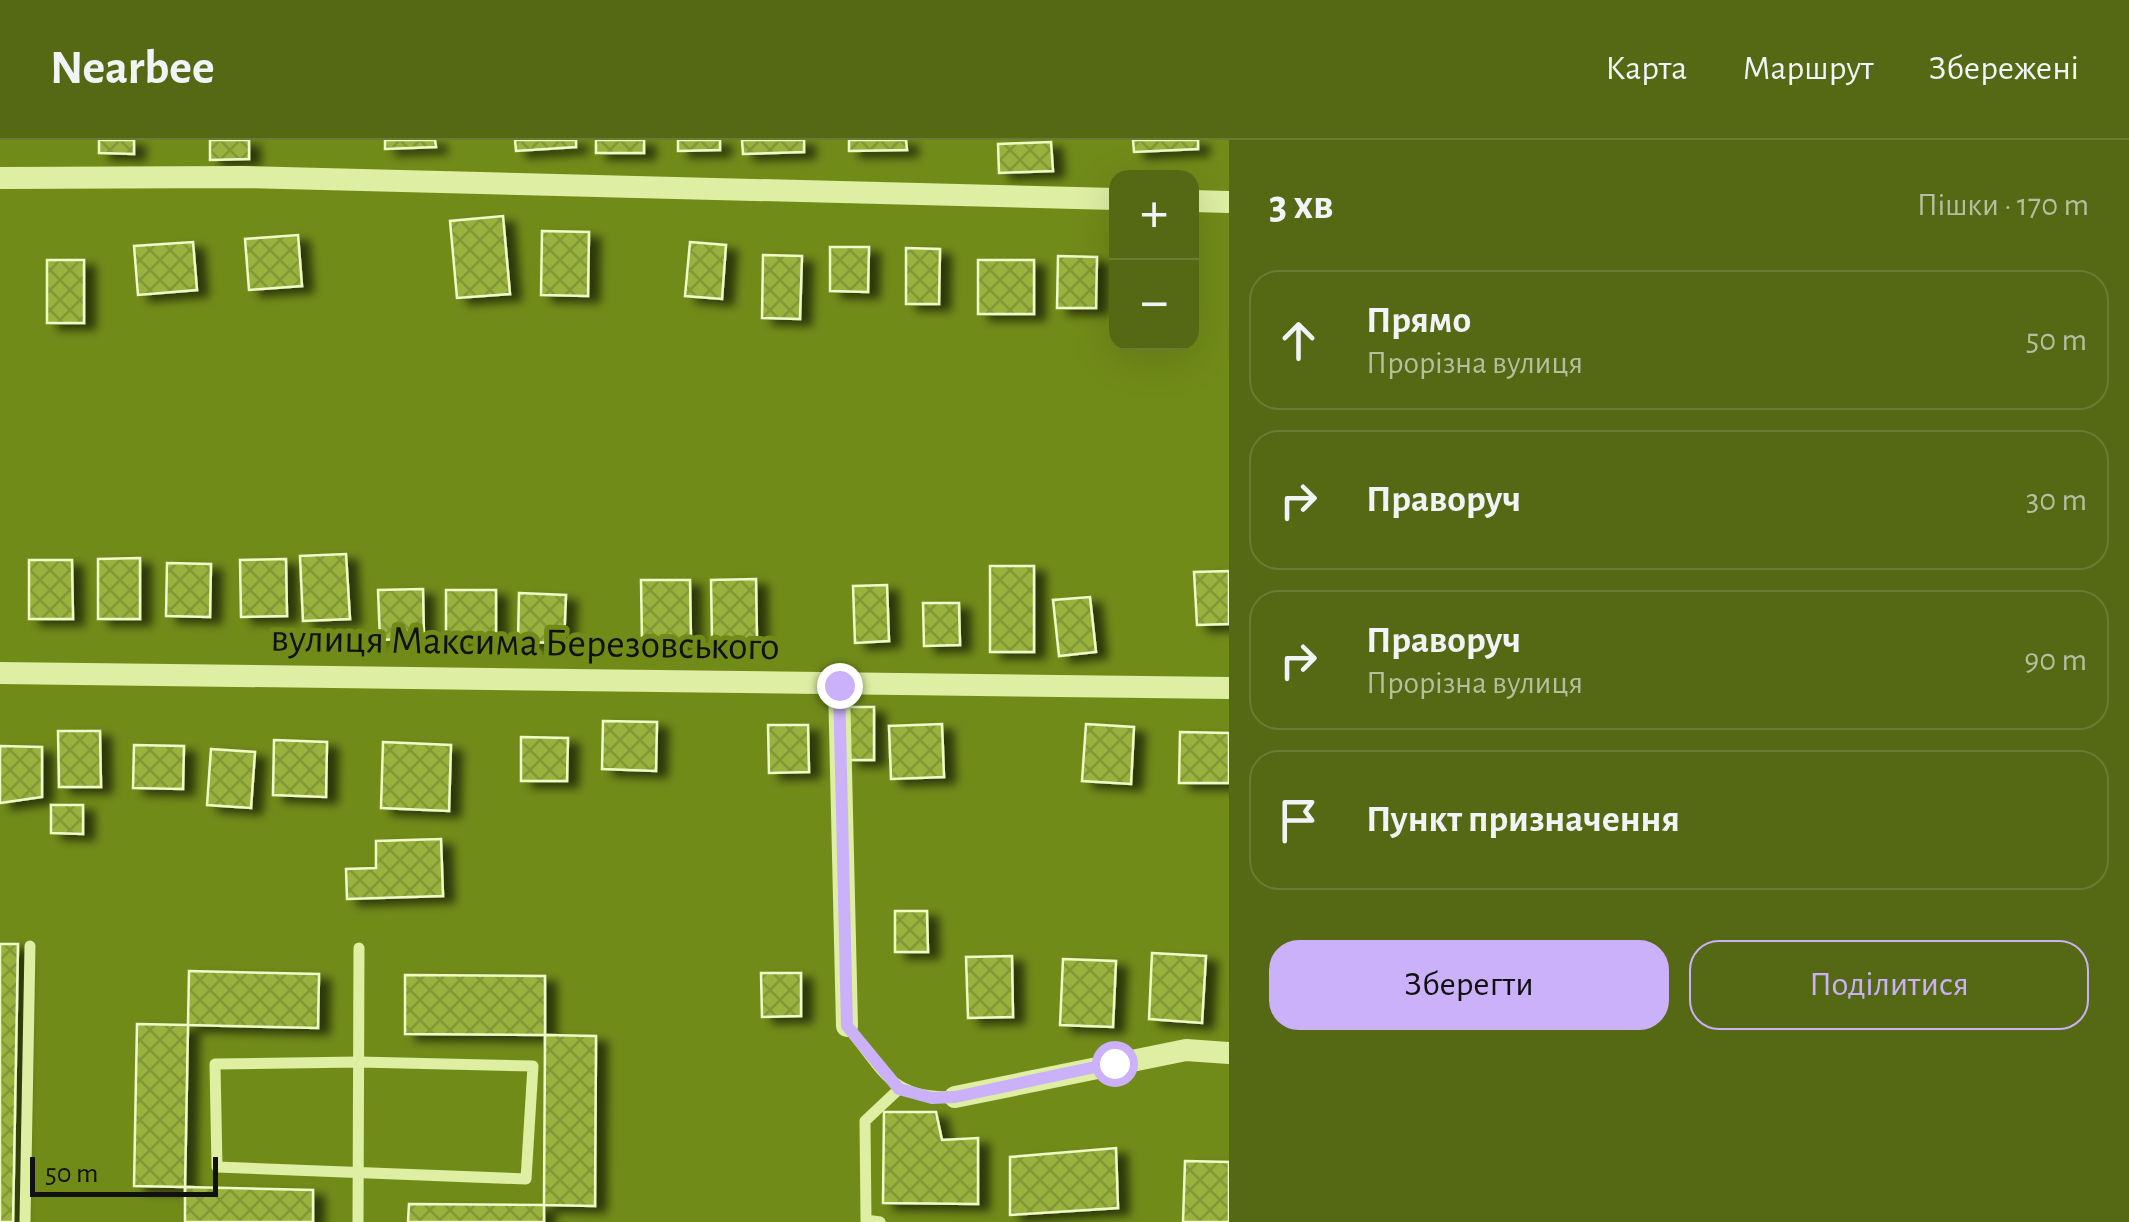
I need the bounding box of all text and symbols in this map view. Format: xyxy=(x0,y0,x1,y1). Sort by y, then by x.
text: Nearbee xyxy=(50,45,215,93)
text: Карта xyxy=(1605,51,1687,86)
text: Маршрут xyxy=(1742,51,1874,86)
text: Збережені xyxy=(1929,51,2079,86)
map controls xyxy=(1109,170,1199,350)
button: + xyxy=(1109,170,1199,260)
text: 3 хв xyxy=(1269,184,1334,226)
text: Пішки · 170 m xyxy=(1917,189,2089,221)
button: − xyxy=(1109,260,1199,350)
text: Прямо xyxy=(1366,302,1471,340)
icon: ahead xyxy=(1271,313,1326,368)
text: 50 m xyxy=(2026,324,2087,356)
text: Прорізна вулиця xyxy=(1366,347,1583,379)
icon: right xyxy=(1271,473,1326,528)
text: Праворуч xyxy=(1366,481,1521,519)
text: 30 m xyxy=(2026,484,2087,516)
street label: вулиця Максима Березовського xyxy=(270,619,780,667)
text: Праворуч xyxy=(1366,622,1521,660)
icon: right xyxy=(1271,633,1326,688)
text: 90 m xyxy=(2024,644,2087,676)
route end xyxy=(817,663,863,709)
text: Прорізна вулиця xyxy=(1366,667,1583,699)
icon: arrive xyxy=(1271,793,1326,848)
text: Пункт призначення xyxy=(1366,801,1680,839)
button: Зберегти xyxy=(1269,940,1669,1030)
button: Поділитися xyxy=(1689,940,2089,1030)
route start xyxy=(1092,1041,1138,1087)
scale bar xyxy=(30,1152,218,1196)
text: 50 m xyxy=(45,1160,99,1188)

